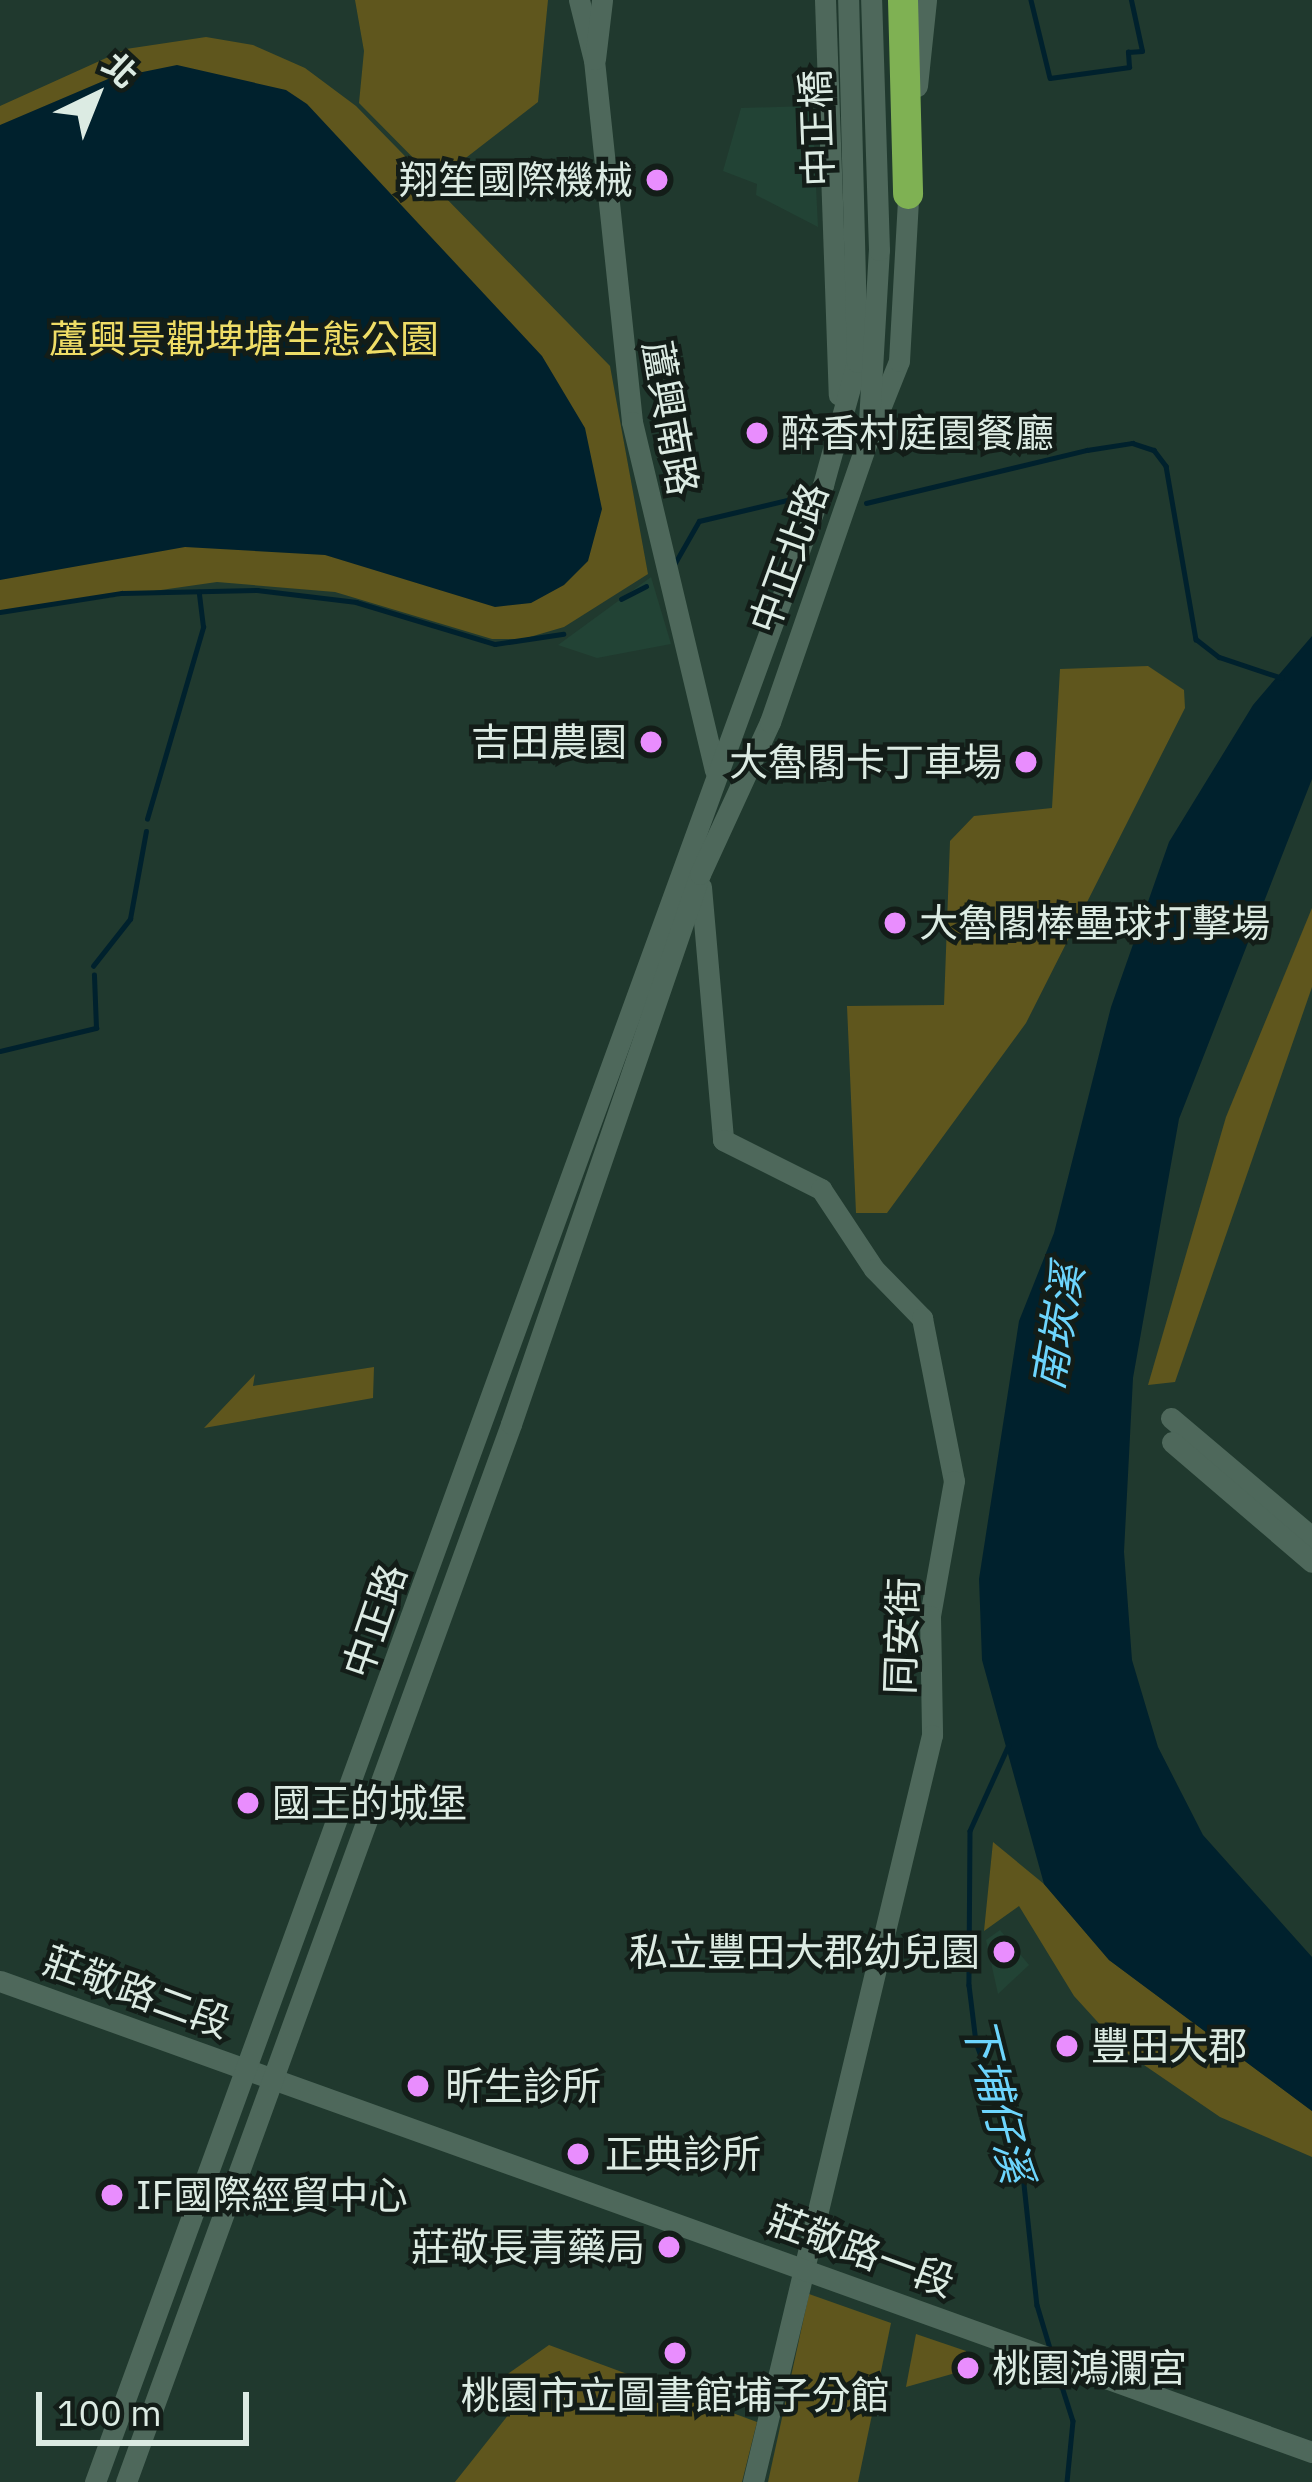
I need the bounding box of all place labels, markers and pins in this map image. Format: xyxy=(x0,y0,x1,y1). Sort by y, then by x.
place label: 翔笙國際機械 xyxy=(399,157,633,203)
marker: 翔笙國際機械 xyxy=(644,167,670,193)
place label: 醉香村庭園餐廳 xyxy=(781,410,1054,456)
marker: 醉香村庭園餐廳 xyxy=(744,420,770,446)
place label: 吉田農園 xyxy=(471,719,627,765)
marker: 吉田農園 xyxy=(638,729,664,755)
place label: 大魯閣卡丁車場 xyxy=(729,739,1002,785)
marker: 大魯閣卡丁車場 xyxy=(1013,749,1039,775)
place label: 大魯閣棒壘球打擊場 xyxy=(919,900,1270,946)
marker: 大魯閣棒壘球打擊場 xyxy=(882,910,908,936)
place label: 國王的城堡 xyxy=(272,1780,467,1826)
marker: 國王的城堡 xyxy=(235,1790,261,1816)
place label: 私立豐田大郡幼兒園 xyxy=(629,1929,980,1975)
marker: 私立豐田大郡幼兒園 xyxy=(991,1939,1017,1965)
place label: 豐田大郡 xyxy=(1091,2023,1247,2069)
marker: 豐田大郡 xyxy=(1054,2033,1080,2059)
place label: 昕生診所 xyxy=(445,2063,601,2109)
marker: 昕生診所 xyxy=(402,2070,434,2102)
place label: 正典診所 xyxy=(605,2131,761,2177)
marker: 正典診所 xyxy=(562,2138,594,2170)
place label: IF國際經貿中心 xyxy=(136,2172,407,2218)
marker: IF國際經貿中心 xyxy=(99,2182,125,2208)
place label: 莊敬長青藥局 xyxy=(411,2224,645,2270)
marker: 莊敬長青藥局 xyxy=(656,2234,682,2260)
marker: 桃園市立圖書館埔子分館 xyxy=(662,2340,688,2366)
place label: 桃園鴻瀾宮 xyxy=(992,2345,1187,2391)
marker: 桃園鴻瀾宮 xyxy=(955,2355,981,2381)
place label: 桃園市立圖書館埔子分館 xyxy=(461,2372,889,2418)

